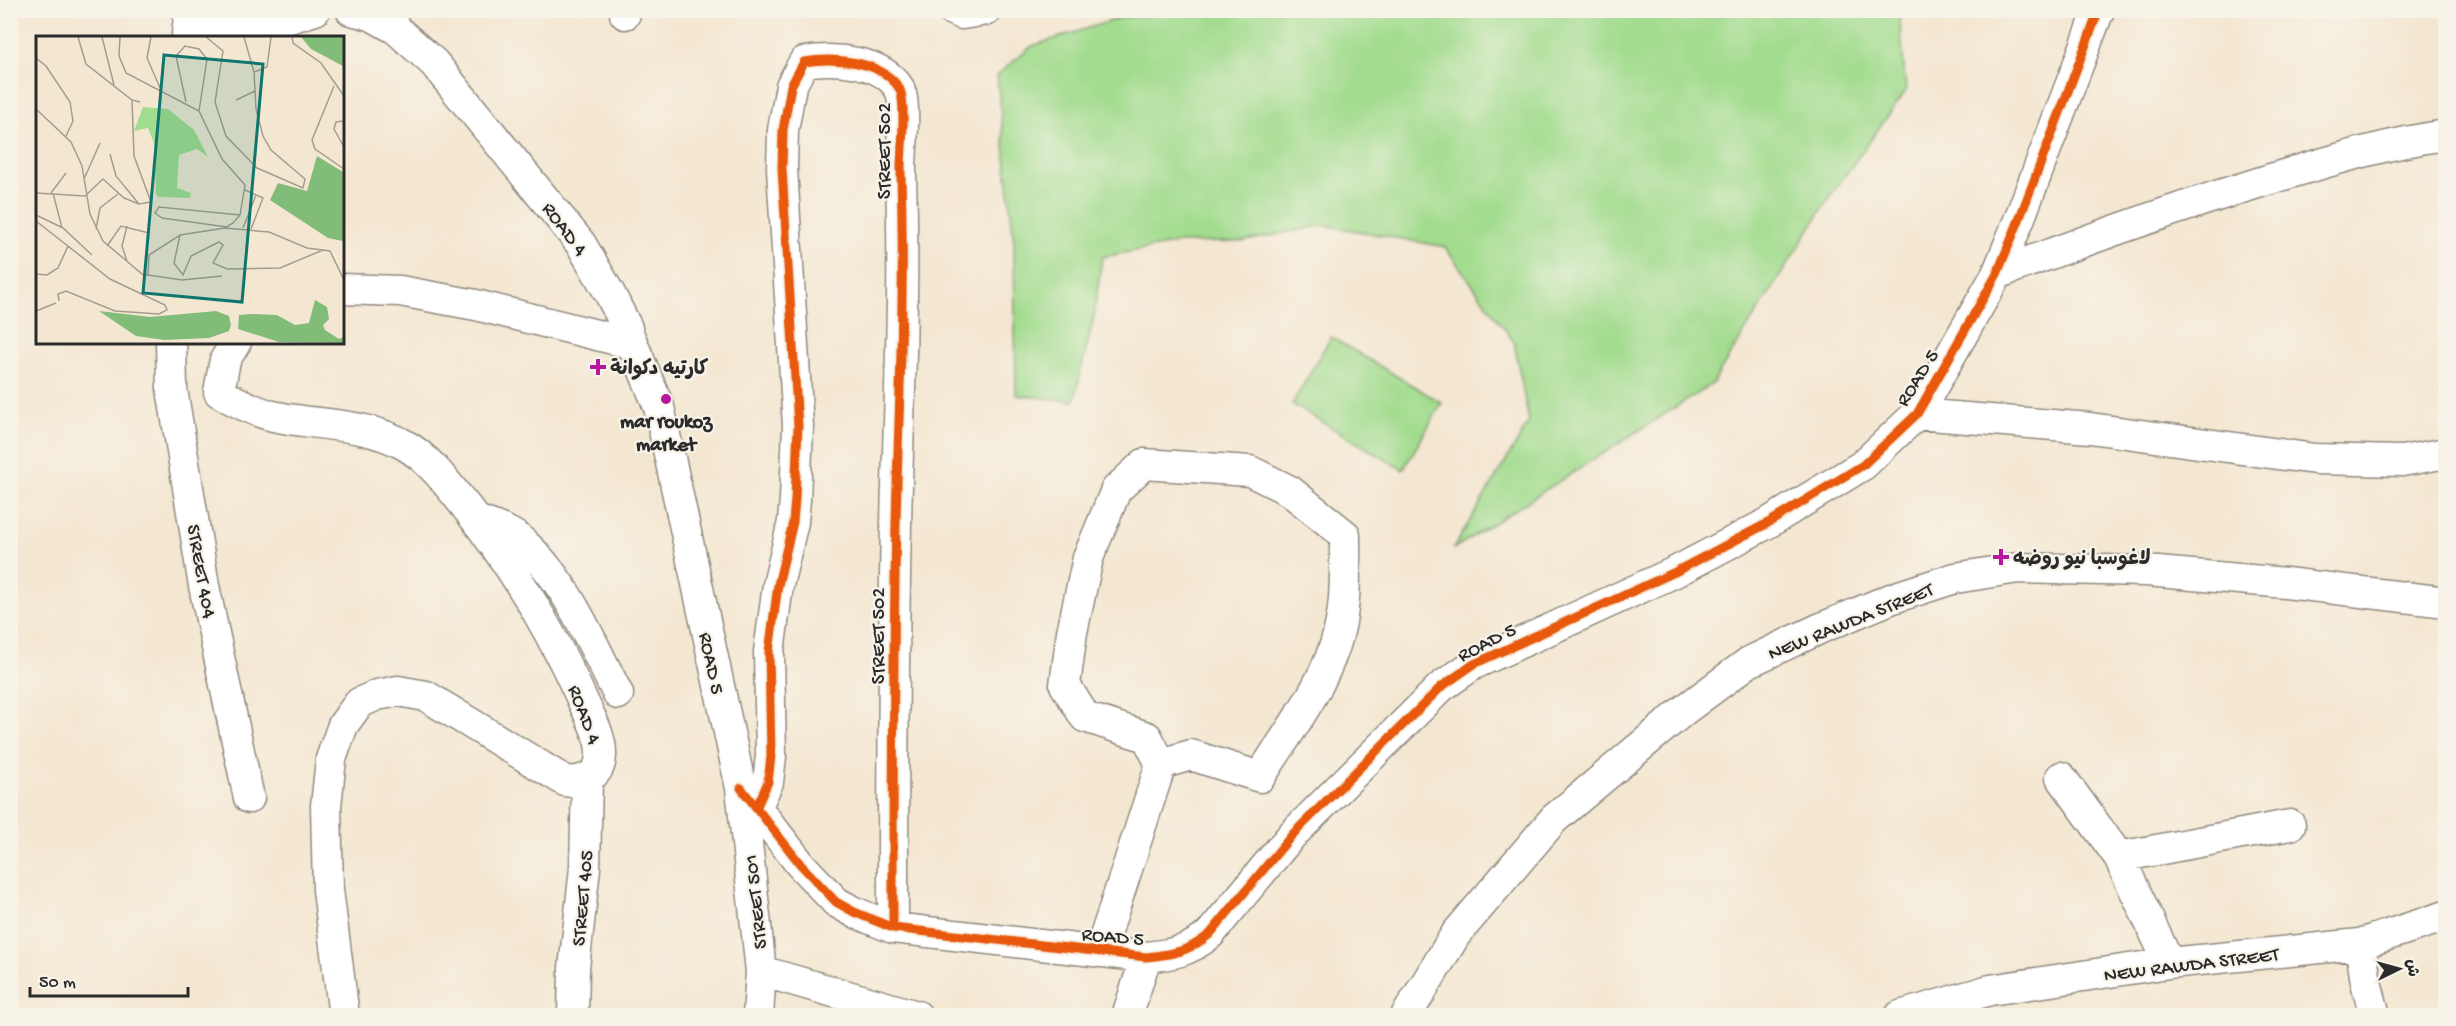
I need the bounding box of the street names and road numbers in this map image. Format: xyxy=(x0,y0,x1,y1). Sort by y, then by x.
street label: STREET 502 xyxy=(875,103,898,199)
street label: ROAD 4 xyxy=(535,199,591,262)
street label: ROAD 5 xyxy=(1893,346,1945,411)
street label: STREET 404 xyxy=(180,523,219,621)
street label: NEW RAWDA STREET xyxy=(1765,579,1939,667)
street label: STREET 502 xyxy=(869,588,892,684)
street label: ROAD 5 xyxy=(1454,620,1521,669)
street label: ROAD 5 xyxy=(692,631,727,697)
street label: ROAD 4 xyxy=(561,682,605,749)
street label: STREET 405 xyxy=(569,849,600,947)
street label: STREET 501 xyxy=(741,853,774,950)
street label: ROAD 5 xyxy=(1081,924,1145,953)
street label: NEW RAWDA STREET xyxy=(2103,944,2282,989)

